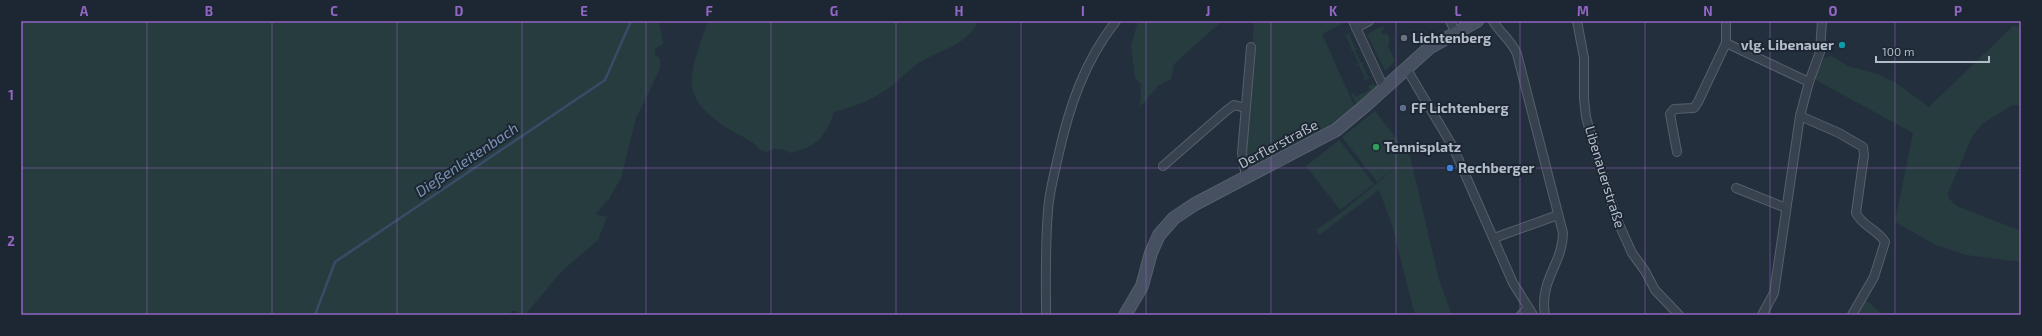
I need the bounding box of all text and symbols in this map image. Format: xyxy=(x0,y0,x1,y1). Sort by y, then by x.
text: A xyxy=(80,3,89,19)
text: B xyxy=(205,3,213,19)
text: C xyxy=(330,3,338,19)
text: D xyxy=(455,3,464,19)
text: E xyxy=(580,3,588,19)
text: F xyxy=(705,3,713,19)
text: G xyxy=(830,3,838,19)
text: H xyxy=(955,3,964,19)
text: I xyxy=(1081,3,1085,19)
text: J xyxy=(1206,3,1210,19)
text: K xyxy=(1329,3,1338,19)
text: L xyxy=(1455,3,1462,19)
text: M xyxy=(1577,3,1589,19)
text: N xyxy=(1703,3,1713,19)
text: O xyxy=(1829,3,1838,19)
text: P xyxy=(1954,3,1962,19)
place label: Lichtenberg xyxy=(1412,29,1491,46)
marker: Lichtenberg xyxy=(1399,33,1409,43)
place label: vlg. Libenauer xyxy=(1741,36,1834,53)
scale bar xyxy=(1876,38,1989,64)
marker: vlg. Libenauer xyxy=(1837,40,1847,50)
text: 100 m xyxy=(1882,44,1914,58)
text: 1 xyxy=(8,87,14,103)
place label: FF Lichtenberg xyxy=(1411,99,1509,116)
marker: FF Lichtenberg xyxy=(1398,103,1408,113)
street label: Derflerstraße xyxy=(1235,115,1320,172)
water label: Dießenleitenbach xyxy=(412,118,521,200)
street label: Libenauerstraße xyxy=(1582,124,1629,230)
place label: Tennisplatz xyxy=(1384,138,1461,155)
marker: Tennisplatz xyxy=(1371,142,1381,152)
place label: Rechberger xyxy=(1458,159,1535,176)
marker: Rechberger xyxy=(1445,163,1455,173)
text: 2 xyxy=(7,233,15,249)

